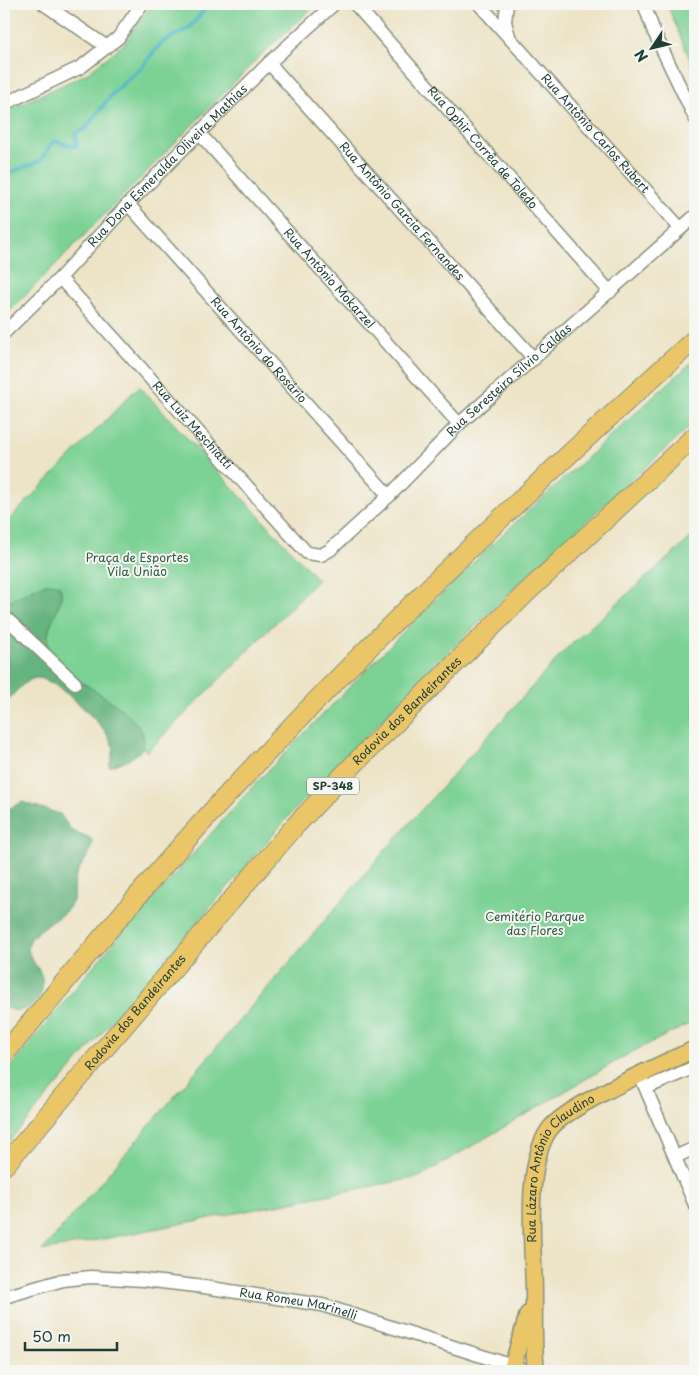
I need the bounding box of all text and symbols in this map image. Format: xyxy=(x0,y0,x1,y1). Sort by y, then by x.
north arrow xyxy=(626,22,676,72)
text: N xyxy=(629,45,653,66)
street label: Rua Antônio Carlos Rubert xyxy=(537,69,655,197)
street label: Rua Dona Esmeralda Oliveira Mathias xyxy=(83,79,251,250)
street label: Rua Ophir Corrêa de Toledo xyxy=(424,82,543,213)
street label: Rua Antônio Garcia Fernandes xyxy=(336,137,470,284)
street label: Rua Antônio Mokarzel xyxy=(280,224,379,332)
street label: Rua Antônio do Rosário xyxy=(207,292,312,407)
street label: Rua Seresteiro Sílvio Caldas xyxy=(442,319,575,440)
street label: Rua Luiz Meschiatti xyxy=(149,377,237,473)
park label: Praça de Esportes Vila União xyxy=(85,548,189,580)
street label: Rodovia dos Bandeirantes xyxy=(348,652,465,769)
road number: SP-348 xyxy=(307,778,359,794)
park label: Cemitério Parque das Flores xyxy=(485,907,585,939)
street label: Rodovia dos Bandeirantes xyxy=(80,950,190,1074)
street label: Rua Lázaro Antônio Claudino xyxy=(522,1089,598,1243)
street label: Rua Romeu Marinelli xyxy=(238,1283,360,1324)
scale bar xyxy=(25,1320,118,1352)
text: 50 m xyxy=(32,1324,71,1347)

